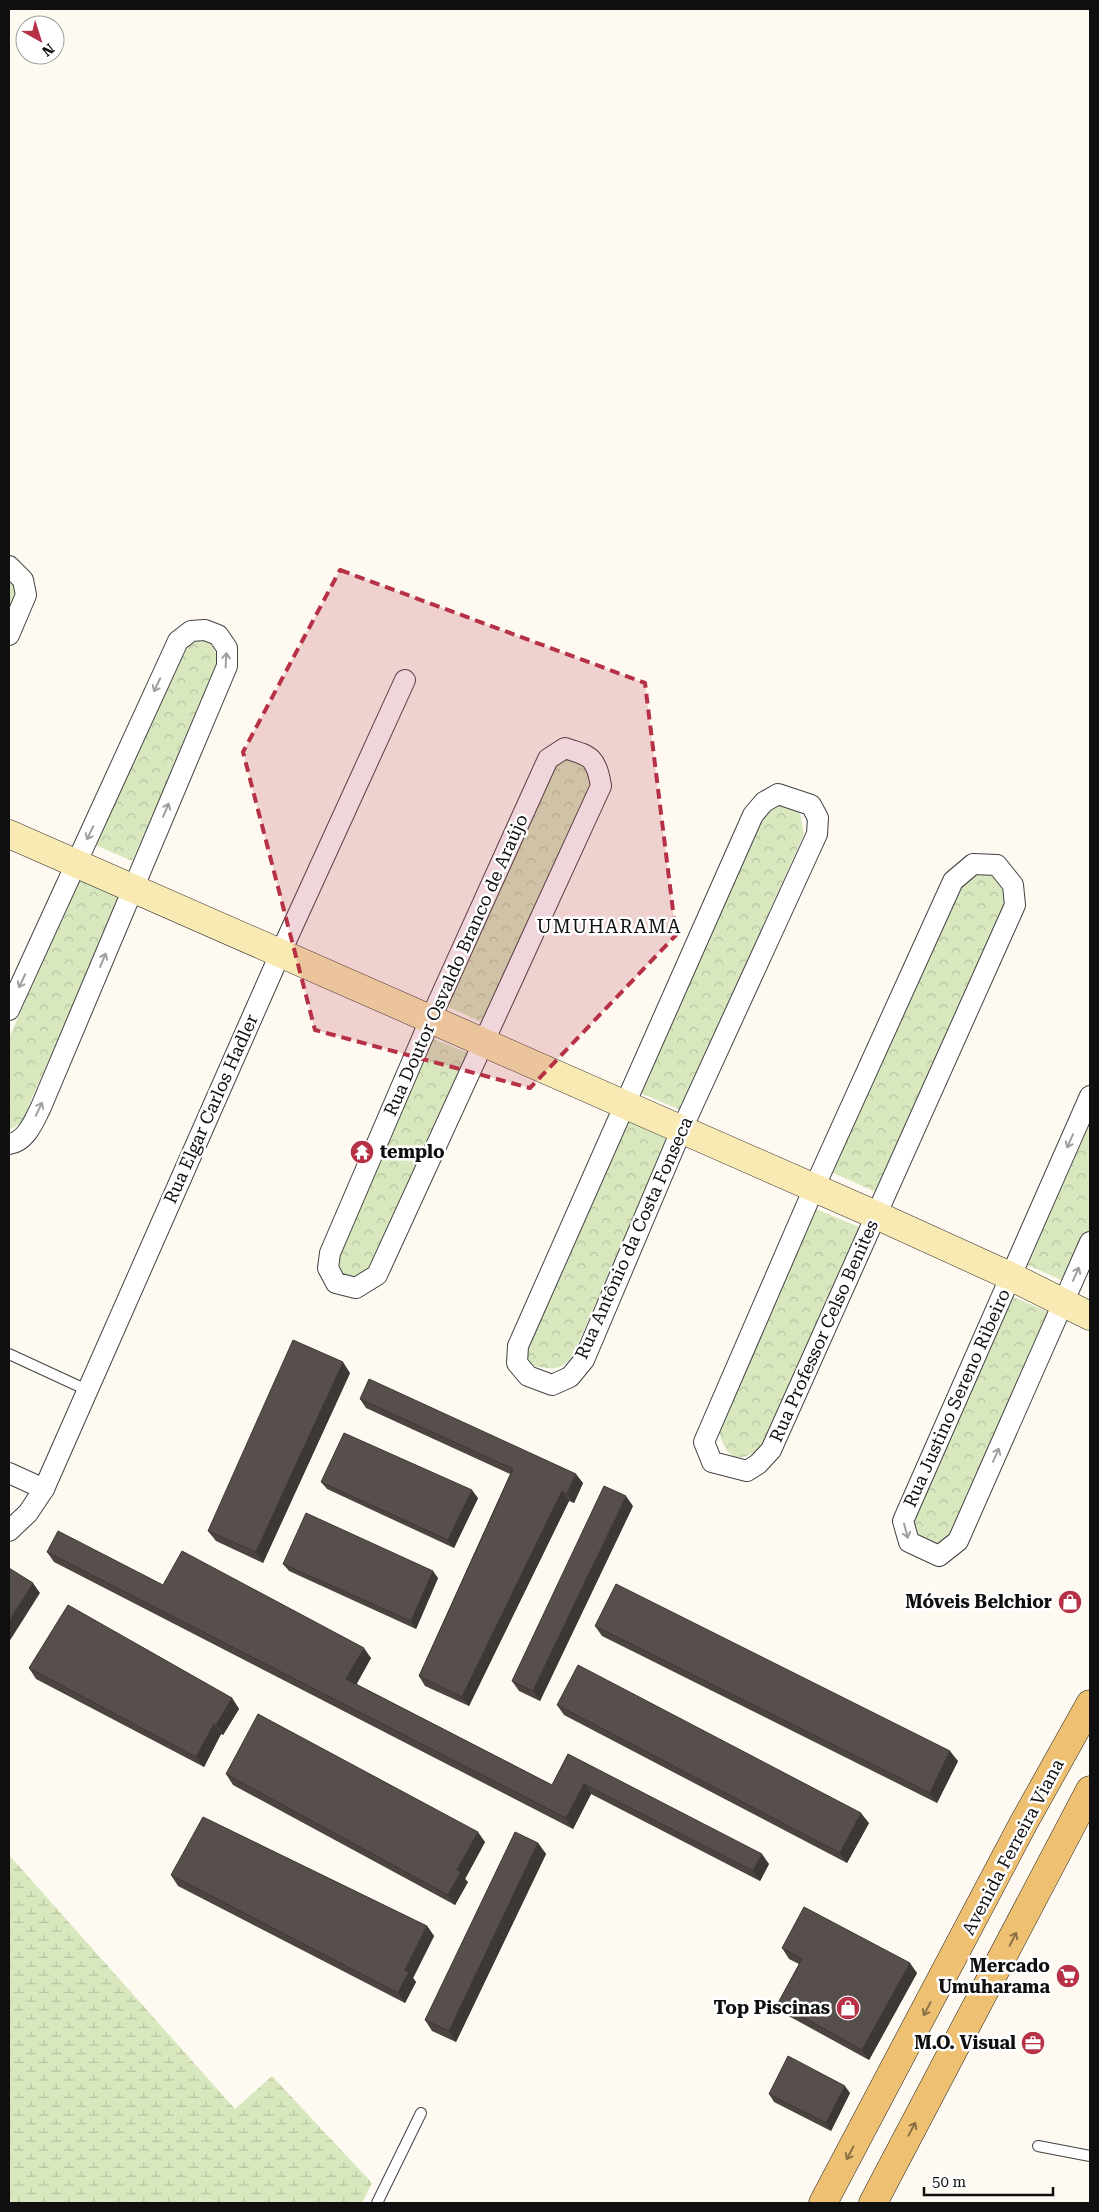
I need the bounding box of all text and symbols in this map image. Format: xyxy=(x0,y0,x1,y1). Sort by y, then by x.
north arrow xyxy=(15,15,65,65)
text: N xyxy=(39,40,57,60)
one-way arrow xyxy=(222,652,231,668)
one-way arrow xyxy=(152,677,162,692)
one-way arrow xyxy=(161,803,171,818)
street label: Rua Doutor Osvaldo Branco de Araújo xyxy=(379,811,532,1119)
one-way arrow xyxy=(84,825,94,840)
district label: UMUHARAMA xyxy=(537,915,681,938)
one-way arrow xyxy=(99,952,108,967)
one-way arrow xyxy=(17,973,26,988)
street label: Rua Elgar Carlos Hadler xyxy=(159,1011,262,1207)
one-way arrow xyxy=(35,1102,44,1117)
street label: Rua Antônio da Costa Fonseca xyxy=(571,1113,697,1362)
one-way arrow xyxy=(1065,1133,1075,1148)
temple icon: templo xyxy=(349,1139,375,1165)
place label: templo xyxy=(380,1141,445,1162)
street label: Rua Professor Celso Benites xyxy=(765,1217,882,1445)
one-way arrow xyxy=(1071,1267,1081,1282)
street label: Rua Justino Sereno Ribeiro xyxy=(899,1286,1014,1510)
one-way arrow xyxy=(991,1448,1001,1463)
one-way arrow xyxy=(902,1522,911,1538)
shop icon: Móveis Belchior xyxy=(1057,1589,1083,1615)
place label: Móveis Belchior xyxy=(905,1591,1052,1612)
street label: Avenida Ferreira Viana xyxy=(957,1755,1068,1938)
one-way arrow xyxy=(1009,1932,1018,1947)
place label: Mercado Umuharama xyxy=(938,1955,1050,1997)
supermarket icon: Mercado Umuharama xyxy=(1055,1963,1081,1989)
shop icon: Top Piscinas xyxy=(835,1995,861,2021)
place label: Top Piscinas xyxy=(714,1997,830,2018)
one-way arrow xyxy=(922,2001,931,2016)
office icon: M.O. Visual xyxy=(1020,2030,1046,2056)
place label: M.O. Visual xyxy=(914,2032,1016,2053)
one-way arrow xyxy=(907,2122,917,2137)
one-way arrow xyxy=(845,2145,855,2160)
scale bar xyxy=(924,2164,1053,2196)
text: 50 m xyxy=(932,2173,967,2191)

